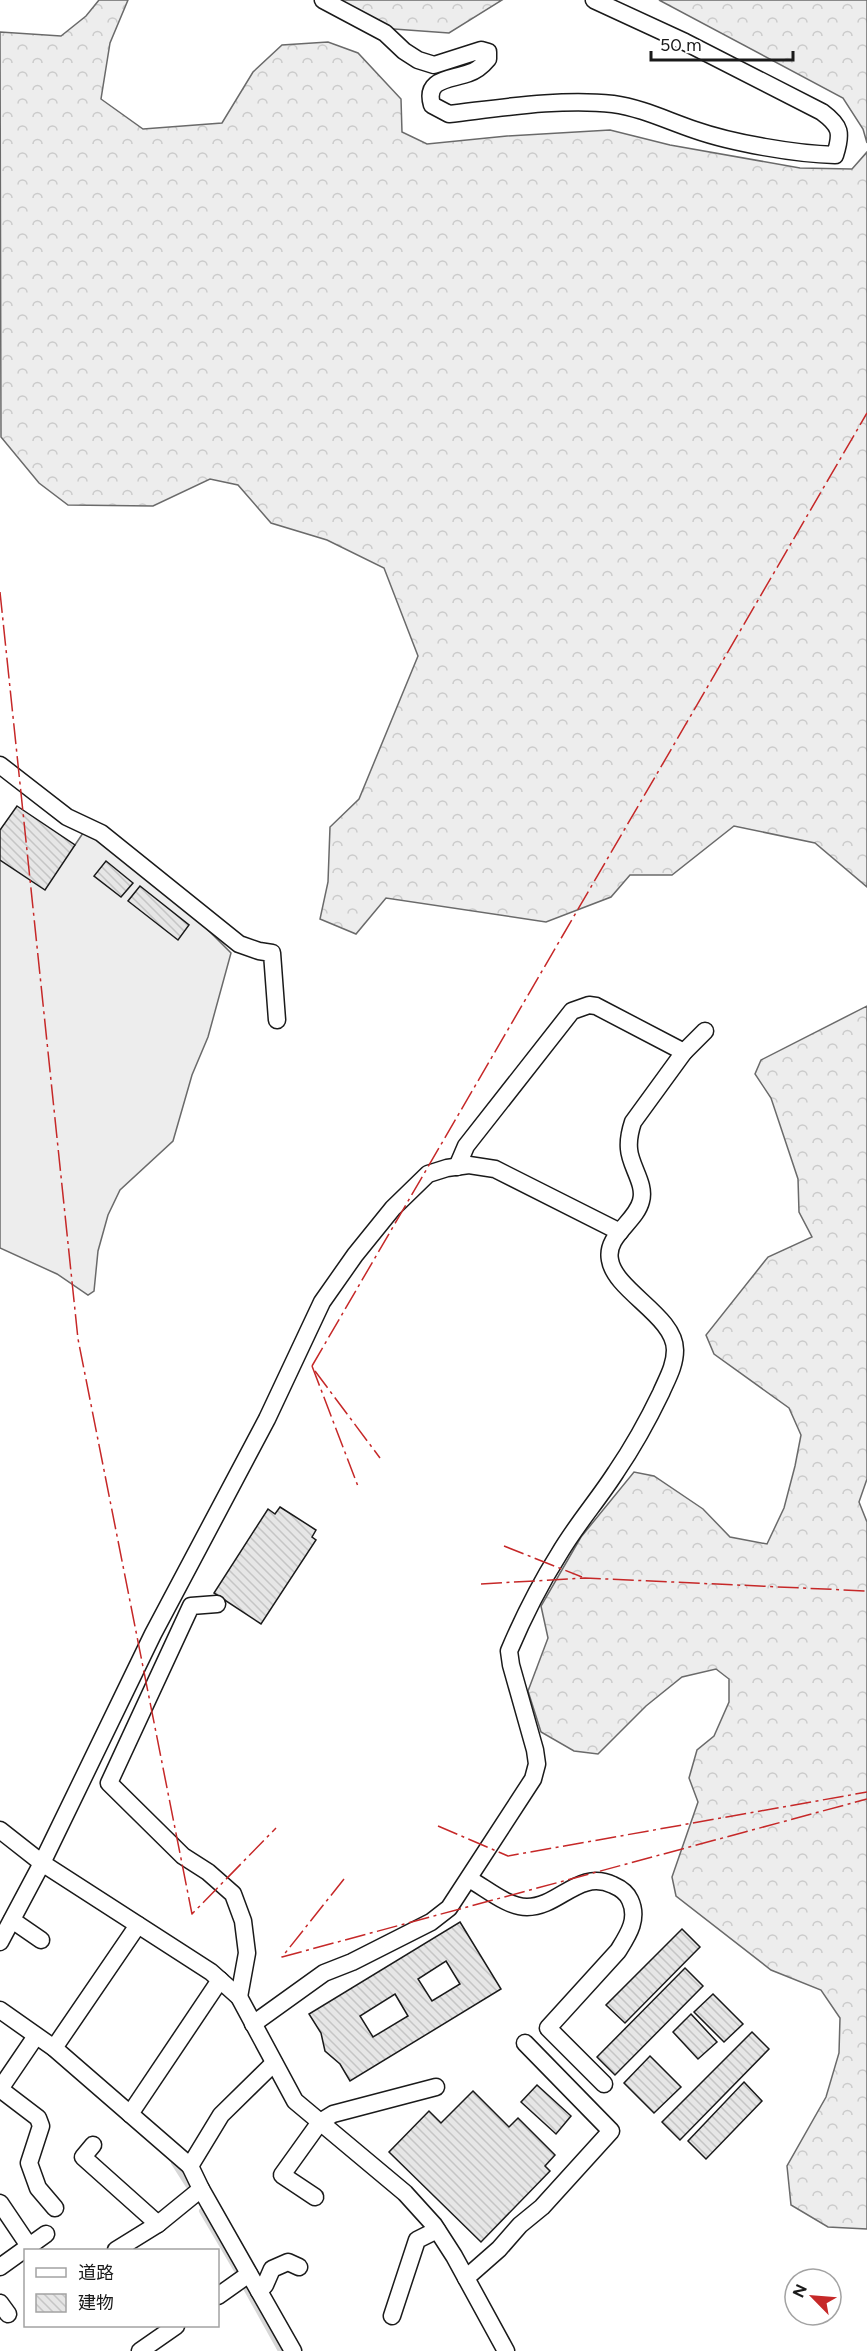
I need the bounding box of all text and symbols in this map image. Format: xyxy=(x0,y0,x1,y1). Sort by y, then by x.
scale bar xyxy=(651,24,794,62)
text: 50 m xyxy=(660,34,702,56)
legend xyxy=(24,2249,219,2327)
text: 道路 xyxy=(78,2262,114,2284)
north arrow xyxy=(783,2267,843,2327)
text: N xyxy=(789,2281,811,2300)
text: 建物 xyxy=(78,2292,114,2314)

